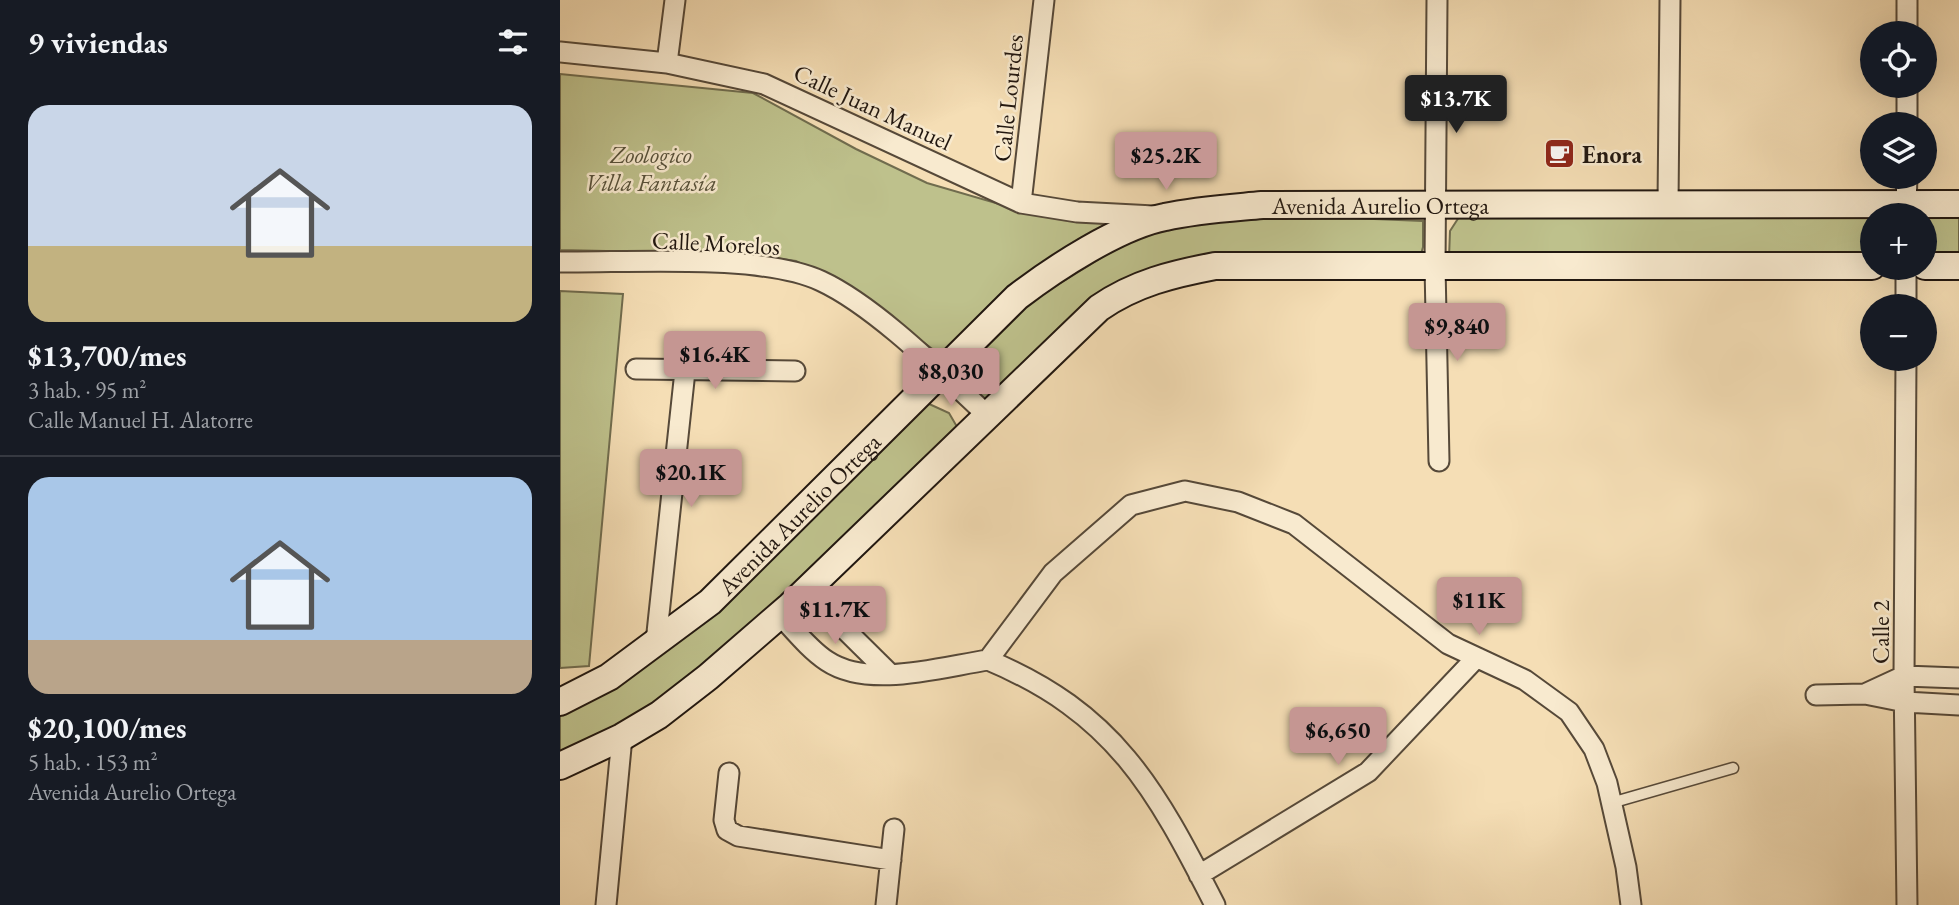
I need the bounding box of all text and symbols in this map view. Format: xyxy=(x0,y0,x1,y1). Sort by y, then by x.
map controls xyxy=(1860,21,1937,371)
button: locate xyxy=(1860,21,1937,98)
text: 9 viviendas xyxy=(28,23,168,62)
icon: filters xyxy=(494,23,532,61)
street label: Calle Lourdes xyxy=(986,33,1030,163)
street label: Calle Juan Manuel xyxy=(789,57,957,157)
pin: $13.7K xyxy=(1399,76,1513,135)
text: $13.7K xyxy=(1421,83,1491,113)
button: layers xyxy=(1860,112,1937,189)
pin: $25.2K xyxy=(1109,132,1223,192)
cafe icon: Enora xyxy=(1542,137,1576,171)
park label: Zoologico Villa Fantasía xyxy=(585,139,717,198)
place label: Enora xyxy=(1582,139,1642,170)
text: $25.2K xyxy=(1131,140,1201,170)
icon: home xyxy=(217,150,343,276)
street label: Avenida Aurelio Ortega xyxy=(1270,189,1490,220)
button: + xyxy=(1860,203,1937,280)
street label: Calle Morelos xyxy=(651,224,781,262)
button: − xyxy=(1860,294,1937,371)
pin: $9,840 xyxy=(1400,304,1514,363)
text: $9,840 xyxy=(1425,311,1489,341)
pin: $16.4K xyxy=(658,332,772,391)
text: $13,700/mes xyxy=(28,336,186,375)
text: $16.4K xyxy=(680,339,750,369)
pin: $8,030 xyxy=(894,348,1008,408)
text: $8,030 xyxy=(919,356,983,386)
text: 3 hab. · 95 m² xyxy=(28,375,147,405)
text: Calle Manuel H. Alatorre xyxy=(28,405,253,435)
street label: Avenida Aurelio Ortega xyxy=(710,426,887,602)
pin: $20.1K xyxy=(634,449,748,509)
text: $20.1K xyxy=(656,457,726,487)
icon: home xyxy=(217,522,343,648)
pin: $11K xyxy=(1438,578,1520,637)
text: $11K xyxy=(1453,585,1505,615)
pin: $11.7K xyxy=(778,586,892,646)
text: $11.7K xyxy=(800,594,870,624)
street label: Calle 2 xyxy=(1865,600,1896,664)
text: $20,100/mes xyxy=(28,708,186,747)
pin: $6,650 xyxy=(1281,708,1395,767)
text: $6,650 xyxy=(1306,715,1370,745)
text: 5 hab. · 153 m² xyxy=(28,747,158,777)
text: Avenida Aurelio Ortega xyxy=(28,777,236,807)

